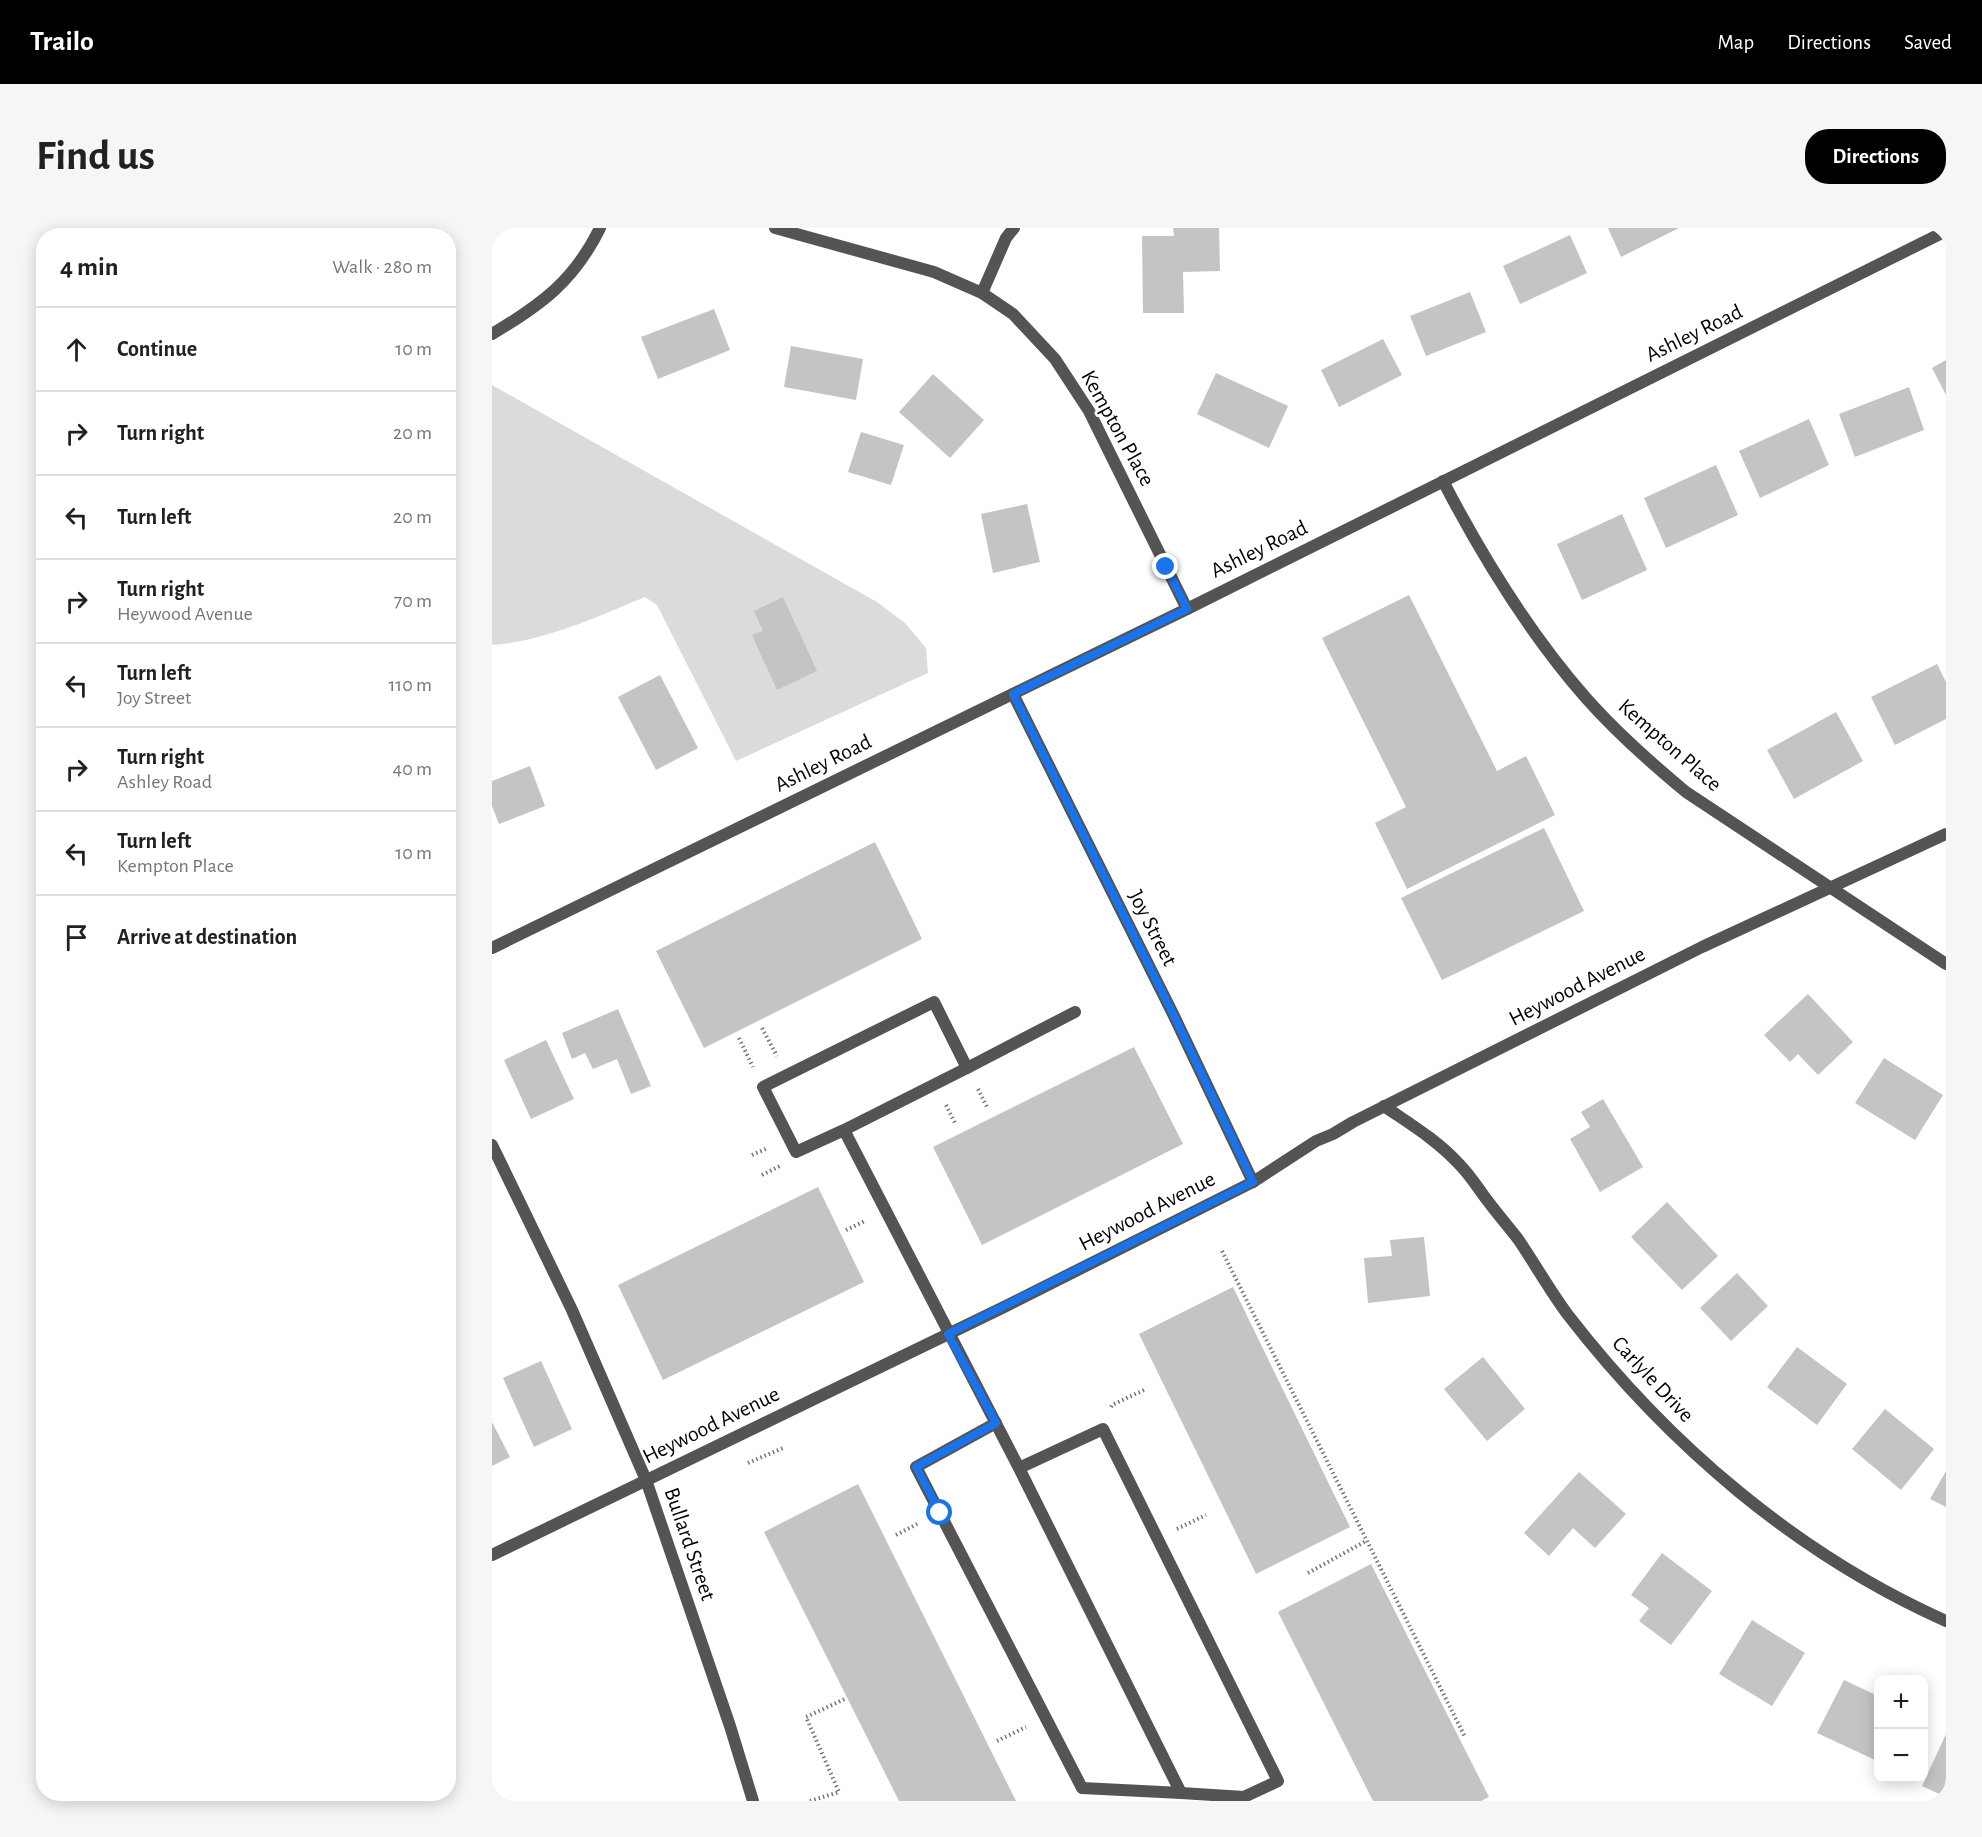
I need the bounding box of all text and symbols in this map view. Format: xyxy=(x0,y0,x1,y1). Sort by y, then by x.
text: Trailo xyxy=(30,28,94,56)
text: Map xyxy=(1718,32,1754,53)
text: Directions xyxy=(1787,32,1871,53)
text: Saved xyxy=(1904,32,1952,53)
button: Directions xyxy=(1805,129,1946,184)
text: Find us xyxy=(36,135,155,177)
text: 4 min xyxy=(60,254,119,280)
text: Walk · 280 m xyxy=(332,257,432,277)
street label: Ashley Road xyxy=(1642,300,1746,366)
icon: ahead xyxy=(60,333,93,366)
text: Continue xyxy=(117,338,197,360)
text: 10 m xyxy=(395,339,432,359)
street label: Kempton Place xyxy=(1077,367,1159,489)
icon: right xyxy=(60,417,93,450)
text: Turn right xyxy=(117,422,204,444)
text: 20 m xyxy=(393,423,432,443)
icon: left xyxy=(60,501,93,534)
text: Turn left xyxy=(117,506,191,528)
text: 20 m xyxy=(393,507,432,527)
street label: Ashley Road xyxy=(1207,516,1311,582)
route end xyxy=(1152,553,1178,579)
text: Turn right xyxy=(117,578,204,600)
icon: right xyxy=(60,585,93,618)
text: 70 m xyxy=(394,591,432,611)
text: Heywood Avenue xyxy=(117,604,253,624)
text: Turn left xyxy=(117,662,191,684)
icon: left xyxy=(60,669,93,702)
text: 110 m xyxy=(388,675,432,695)
text: Joy Street xyxy=(117,688,191,708)
street label: Kempton Place xyxy=(1614,695,1726,795)
street label: Ashley Road xyxy=(771,730,875,796)
text: Turn right xyxy=(117,746,204,768)
icon: right xyxy=(60,753,93,786)
text: 40 m xyxy=(393,759,432,779)
text: Ashley Road xyxy=(117,772,212,792)
text: Turn left xyxy=(117,830,191,852)
icon: left xyxy=(60,837,93,870)
text: 10 m xyxy=(395,843,432,863)
text: Kempton Place xyxy=(117,856,234,876)
street label: Joy Street xyxy=(1125,887,1181,969)
icon: arrive xyxy=(60,921,93,954)
text: Arrive at destination xyxy=(117,926,297,948)
street label: Heywood Avenue xyxy=(1505,942,1649,1030)
street label: Heywood Avenue xyxy=(1075,1167,1219,1255)
street label: Carlyle Drive xyxy=(1608,1332,1698,1426)
street label: Heywood Avenue xyxy=(639,1382,783,1468)
street label: Bullard Street xyxy=(660,1485,720,1603)
route start xyxy=(926,1499,952,1525)
map controls xyxy=(1874,1675,1928,1783)
button: + xyxy=(1874,1675,1928,1729)
button: − xyxy=(1874,1729,1928,1783)

